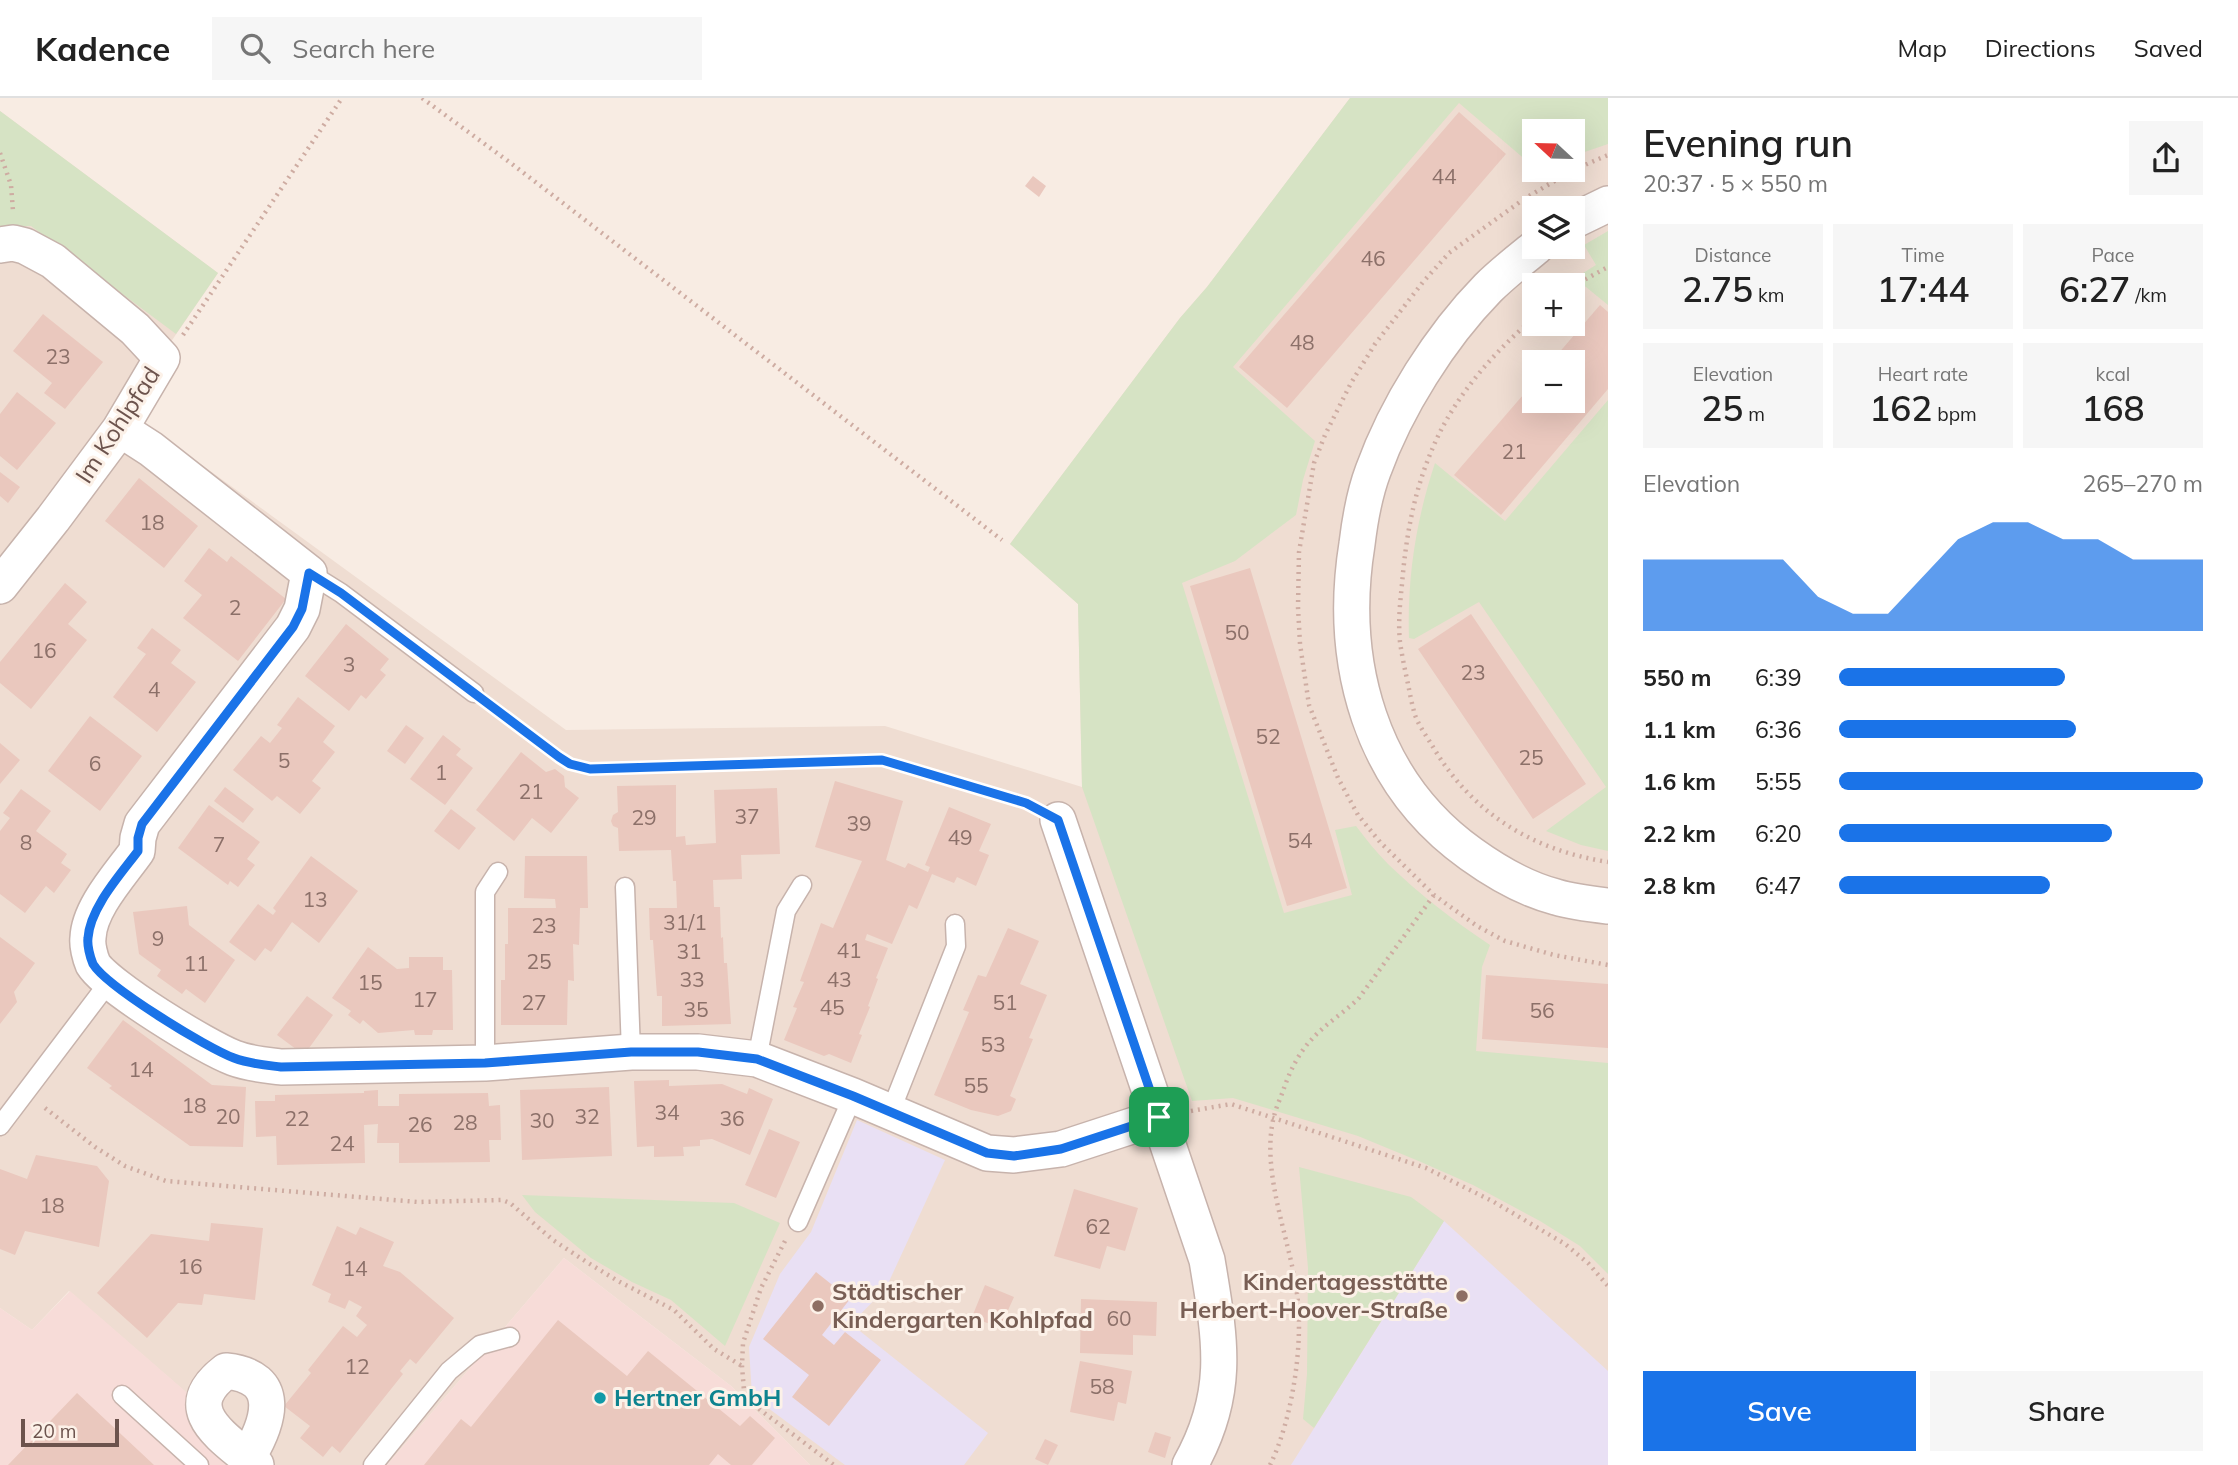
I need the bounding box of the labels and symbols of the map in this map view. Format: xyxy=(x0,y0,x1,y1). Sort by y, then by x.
north arrow xyxy=(1522,119,1586,182)
house number: 44 xyxy=(1431,163,1457,189)
house number: 46 xyxy=(1360,245,1386,271)
house number: 48 xyxy=(1289,329,1315,355)
house number: 23 xyxy=(45,343,71,369)
street label: Im Kohlpfad xyxy=(68,360,166,488)
house number: 21 xyxy=(1501,438,1527,464)
house number: 18 xyxy=(139,509,165,535)
house number: 2 xyxy=(229,594,241,620)
house number: 50 xyxy=(1224,619,1250,645)
house number: 16 xyxy=(31,637,57,663)
house number: 3 xyxy=(343,651,355,677)
house number: 23 xyxy=(1460,659,1486,685)
house number: 4 xyxy=(148,676,161,702)
house number: 52 xyxy=(1255,723,1281,749)
house number: 25 xyxy=(1518,744,1544,770)
house number: 5 xyxy=(278,747,290,773)
house number: 6 xyxy=(89,750,101,776)
house number: 1 xyxy=(435,759,447,785)
house number: 21 xyxy=(518,778,544,804)
house number: 37 xyxy=(734,803,760,829)
house number: 29 xyxy=(631,804,657,830)
house number: 39 xyxy=(846,810,872,836)
house number: 49 xyxy=(947,824,973,850)
house number: 54 xyxy=(1287,827,1313,853)
house number: 8 xyxy=(20,829,32,855)
house number: 7 xyxy=(213,831,225,857)
house number: 13 xyxy=(302,886,328,912)
house number: 31/1 xyxy=(663,909,707,935)
house number: 23 xyxy=(531,912,557,938)
house number: 9 xyxy=(152,925,164,951)
house number: 41 xyxy=(836,937,862,963)
house number: 31 xyxy=(676,938,702,964)
house number: 25 xyxy=(526,948,552,974)
house number: 11 xyxy=(183,950,209,976)
house number: 33 xyxy=(679,966,705,992)
house number: 43 xyxy=(826,966,852,992)
house number: 15 xyxy=(357,969,383,995)
house number: 17 xyxy=(412,986,438,1012)
house number: 27 xyxy=(521,989,547,1015)
house number: 51 xyxy=(992,989,1018,1015)
house number: 45 xyxy=(819,994,845,1020)
house number: 35 xyxy=(683,996,709,1022)
house number: 56 xyxy=(1529,997,1555,1023)
house number: 53 xyxy=(980,1031,1006,1057)
house number: 14 xyxy=(128,1056,154,1082)
house number: 55 xyxy=(963,1072,989,1098)
pin xyxy=(1129,1087,1189,1147)
house number: 18 xyxy=(181,1092,207,1118)
house number: 34 xyxy=(654,1099,680,1125)
house number: 20 xyxy=(215,1103,241,1129)
house number: 32 xyxy=(574,1103,600,1129)
house number: 22 xyxy=(284,1105,310,1131)
house number: 36 xyxy=(719,1105,745,1131)
house number: 30 xyxy=(529,1107,555,1133)
house number: 28 xyxy=(452,1109,478,1135)
house number: 26 xyxy=(407,1111,433,1137)
house number: 24 xyxy=(329,1130,355,1156)
house number: 18 xyxy=(39,1192,65,1218)
house number: 62 xyxy=(1085,1213,1111,1239)
house number: 16 xyxy=(177,1253,203,1279)
house number: 14 xyxy=(342,1255,368,1281)
place label: Kindertagesstätte Herbert-Hoover-Straße xyxy=(1180,1266,1448,1324)
place label: Städtischer Kindergarten Kohlpfad xyxy=(832,1276,1093,1334)
marker: Kindertagesstätte Herbert-Hoover-Straße xyxy=(1454,1288,1470,1304)
marker: Städtischer Kindergarten Kohlpfad xyxy=(810,1298,826,1314)
house number: 60 xyxy=(1106,1305,1132,1331)
house number: 12 xyxy=(344,1353,370,1379)
house number: 58 xyxy=(1089,1373,1115,1399)
place label: Hertner GmbH xyxy=(614,1382,781,1412)
marker: Hertner GmbH xyxy=(592,1390,608,1406)
scale bar xyxy=(21,1416,119,1448)

